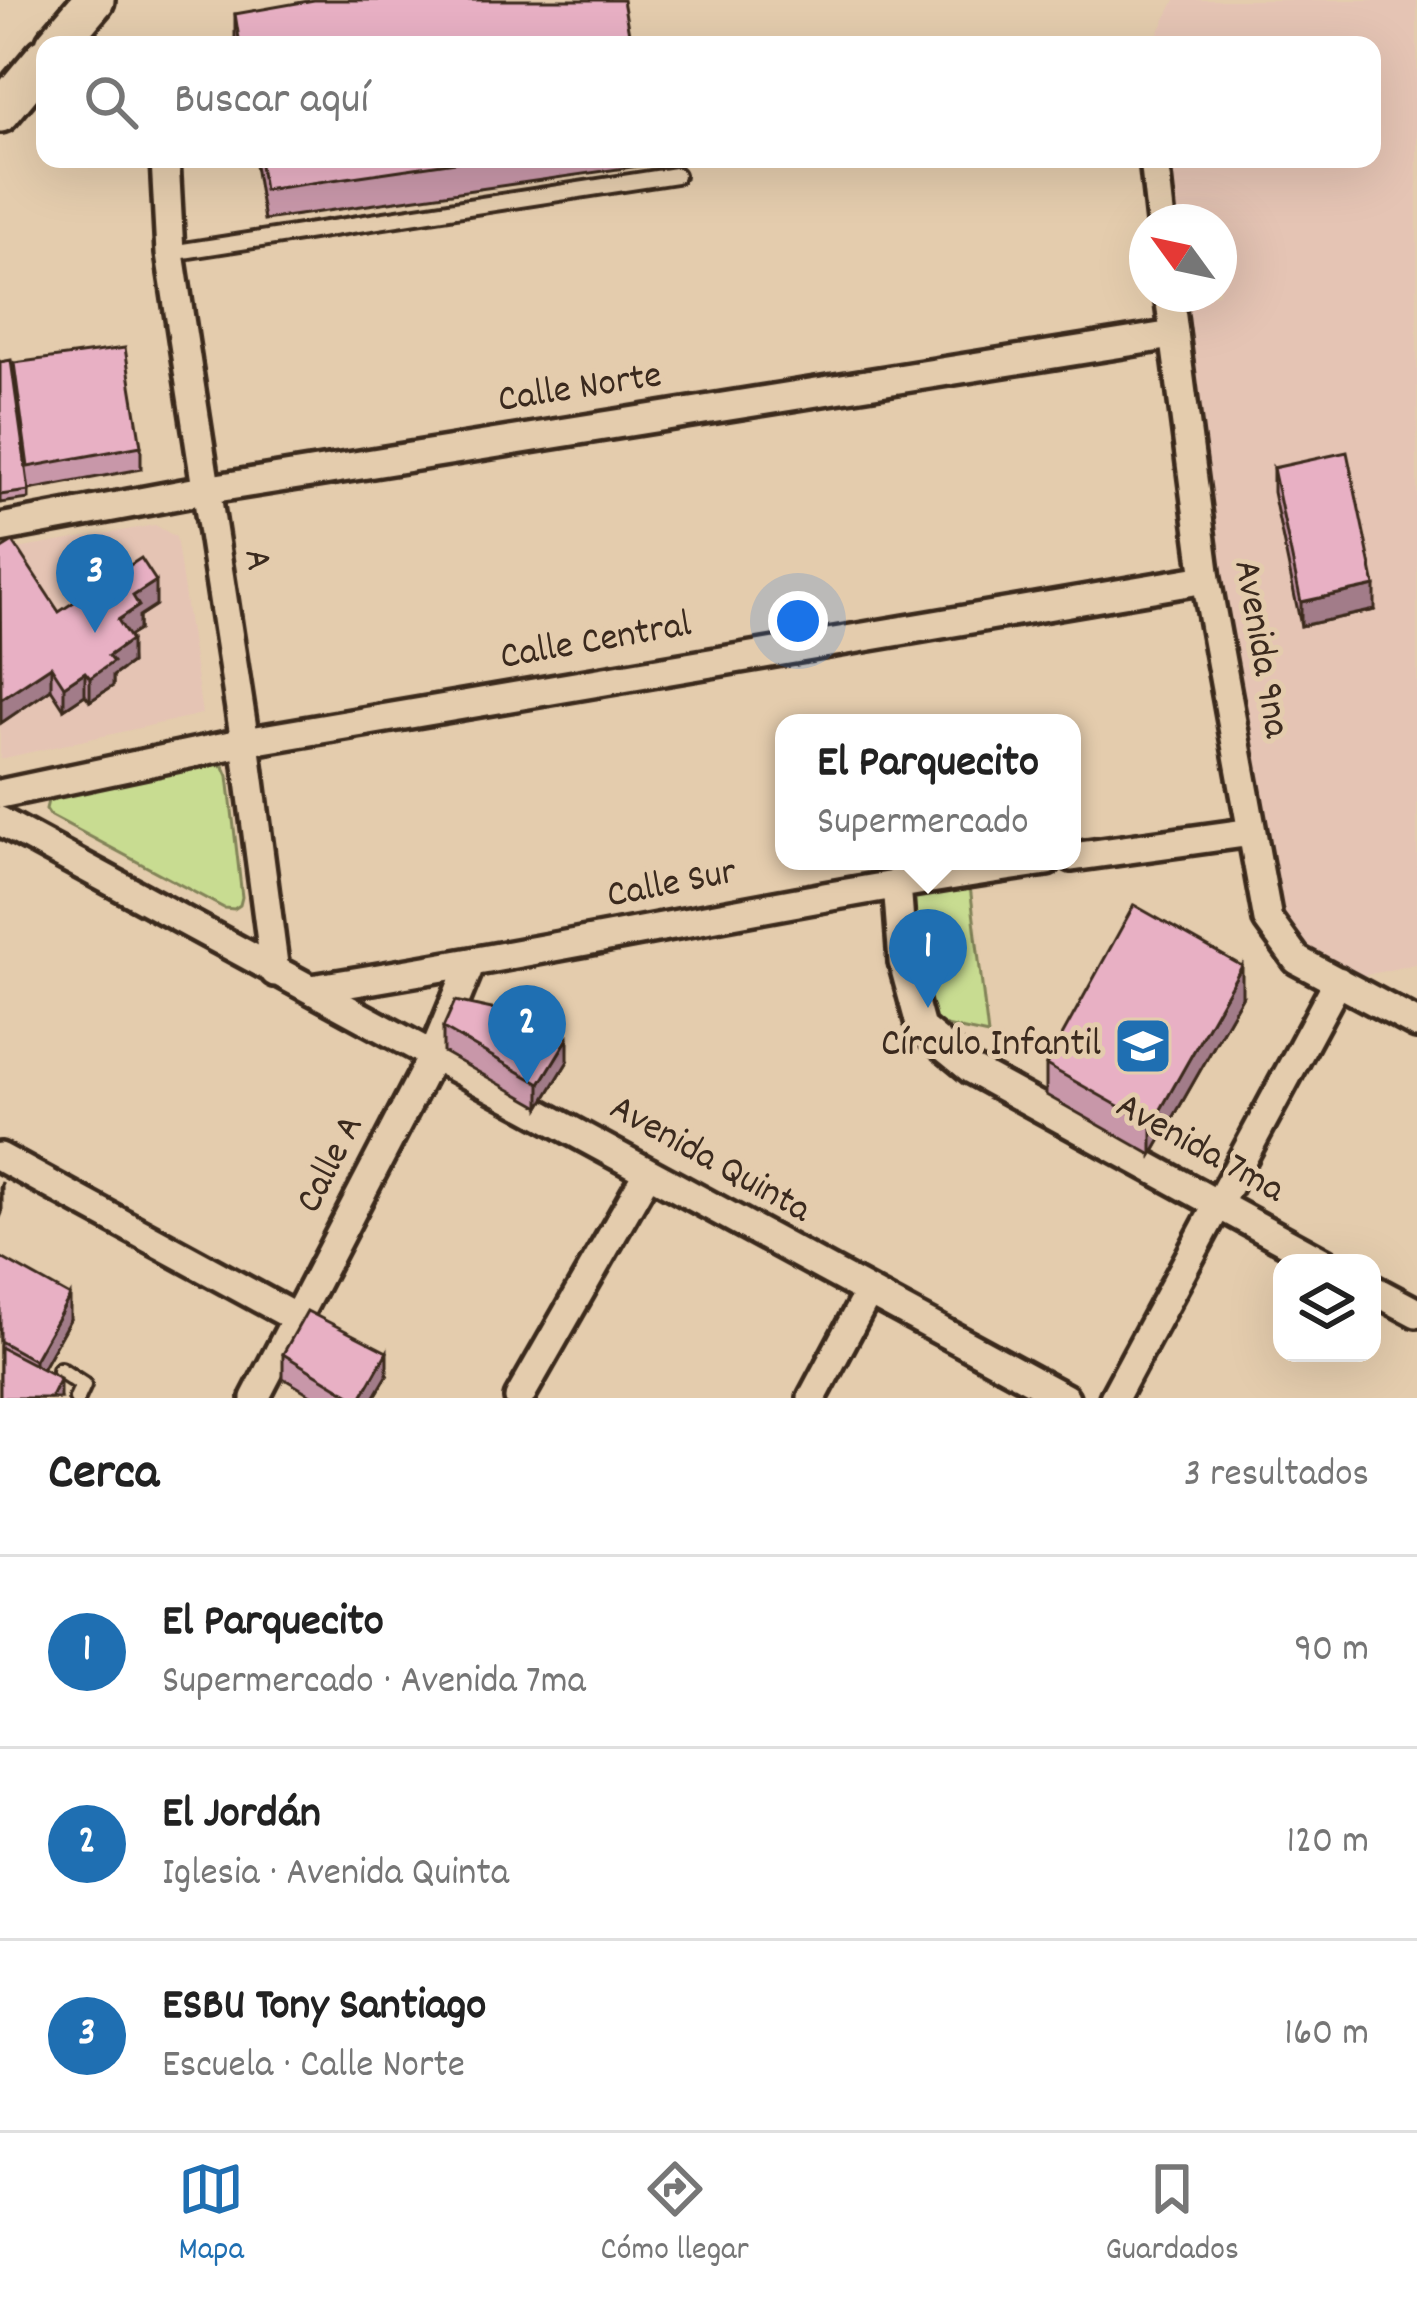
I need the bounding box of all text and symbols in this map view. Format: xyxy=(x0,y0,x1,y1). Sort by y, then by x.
search box xyxy=(36,36,1381,168)
icon: search xyxy=(78,69,144,135)
text: Buscar aquí xyxy=(174,70,369,134)
north arrow xyxy=(1129,204,1237,312)
street label: Calle Norte xyxy=(494,350,666,430)
pin: 3 xyxy=(56,534,134,633)
street label: A xyxy=(226,545,284,575)
street label: Avenida 9na xyxy=(1216,556,1302,743)
your location xyxy=(768,591,828,651)
street label: Calle Central xyxy=(496,599,696,687)
popup xyxy=(775,714,1081,870)
text: El Parquecito xyxy=(817,733,1039,797)
text: Supermercado xyxy=(817,797,1029,852)
street label: Calle Sur xyxy=(603,846,742,925)
pin: 1 xyxy=(889,909,967,1008)
pin: 2 xyxy=(488,985,566,1084)
school or university icon: Círculo Infantil xyxy=(1112,1015,1174,1077)
place label: Círculo Infantil xyxy=(881,1019,1101,1074)
street label: Avenida 7ma xyxy=(1105,1081,1294,1219)
street label: Avenida Quinta xyxy=(598,1083,820,1239)
street label: Calle A xyxy=(284,1106,380,1224)
map controls xyxy=(1273,1254,1381,1362)
button: layers xyxy=(1273,1254,1381,1362)
text: Cerca xyxy=(48,1440,159,1512)
text: 3 resultados xyxy=(1184,1449,1369,1504)
text: El Parquecito xyxy=(162,1592,384,1656)
text: 1 xyxy=(83,1624,91,1679)
text: 90 m xyxy=(1294,1624,1369,1679)
text: Supermercado · Avenida 7ma xyxy=(162,1656,586,1711)
text: El Jordán xyxy=(162,1784,321,1848)
text: 2 xyxy=(78,1816,96,1871)
text: 120 m xyxy=(1286,1816,1369,1871)
text: Iglesia · Avenida Quinta xyxy=(162,1848,509,1903)
text: ESBU Tony Santiago xyxy=(162,1976,486,2040)
text: 3 xyxy=(78,2008,96,2063)
text: 160 m xyxy=(1284,2008,1369,2063)
text: Escuela · Calle Norte xyxy=(162,2040,465,2095)
tab: Mapa xyxy=(178,2156,244,2275)
tab: Cómo llegar xyxy=(601,2156,749,2275)
tab: Guardados xyxy=(1105,2156,1239,2275)

